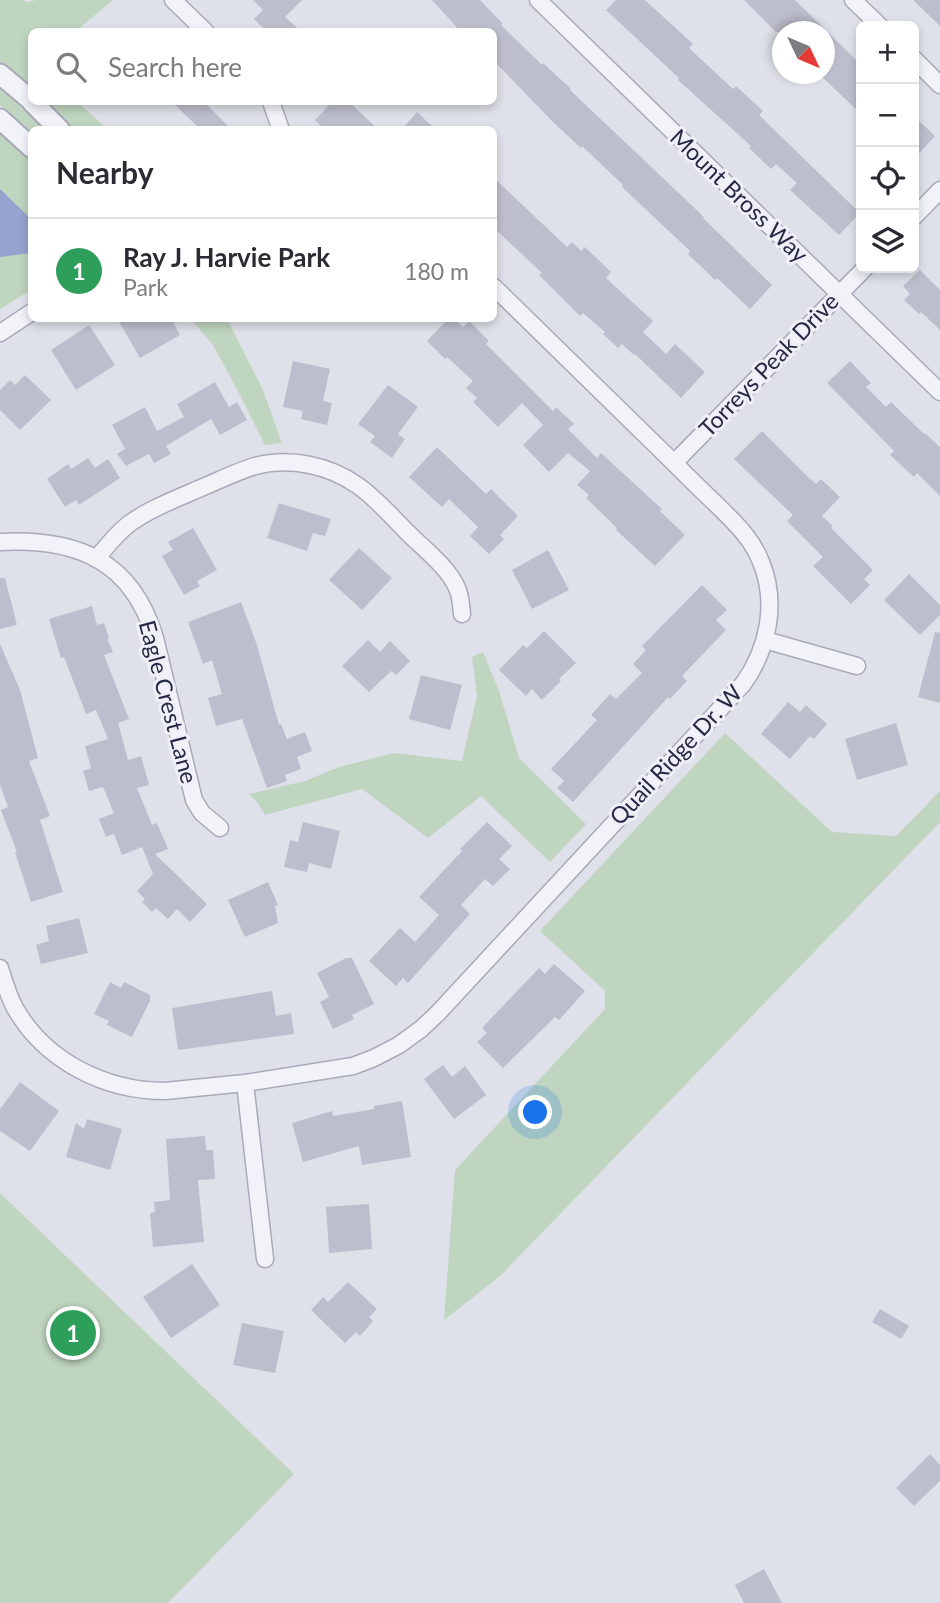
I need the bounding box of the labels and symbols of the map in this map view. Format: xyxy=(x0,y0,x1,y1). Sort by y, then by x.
north arrow xyxy=(772,21,835,84)
street label: Mount Bross Way xyxy=(665,123,814,268)
street label: Torreys Peak Drive xyxy=(693,287,844,442)
street label: Eagle Crest Lane xyxy=(134,617,204,786)
street label: Quail Ridge Dr. W xyxy=(603,678,747,830)
your location xyxy=(518,1095,552,1129)
pin: 1 xyxy=(50,1307,96,1359)

